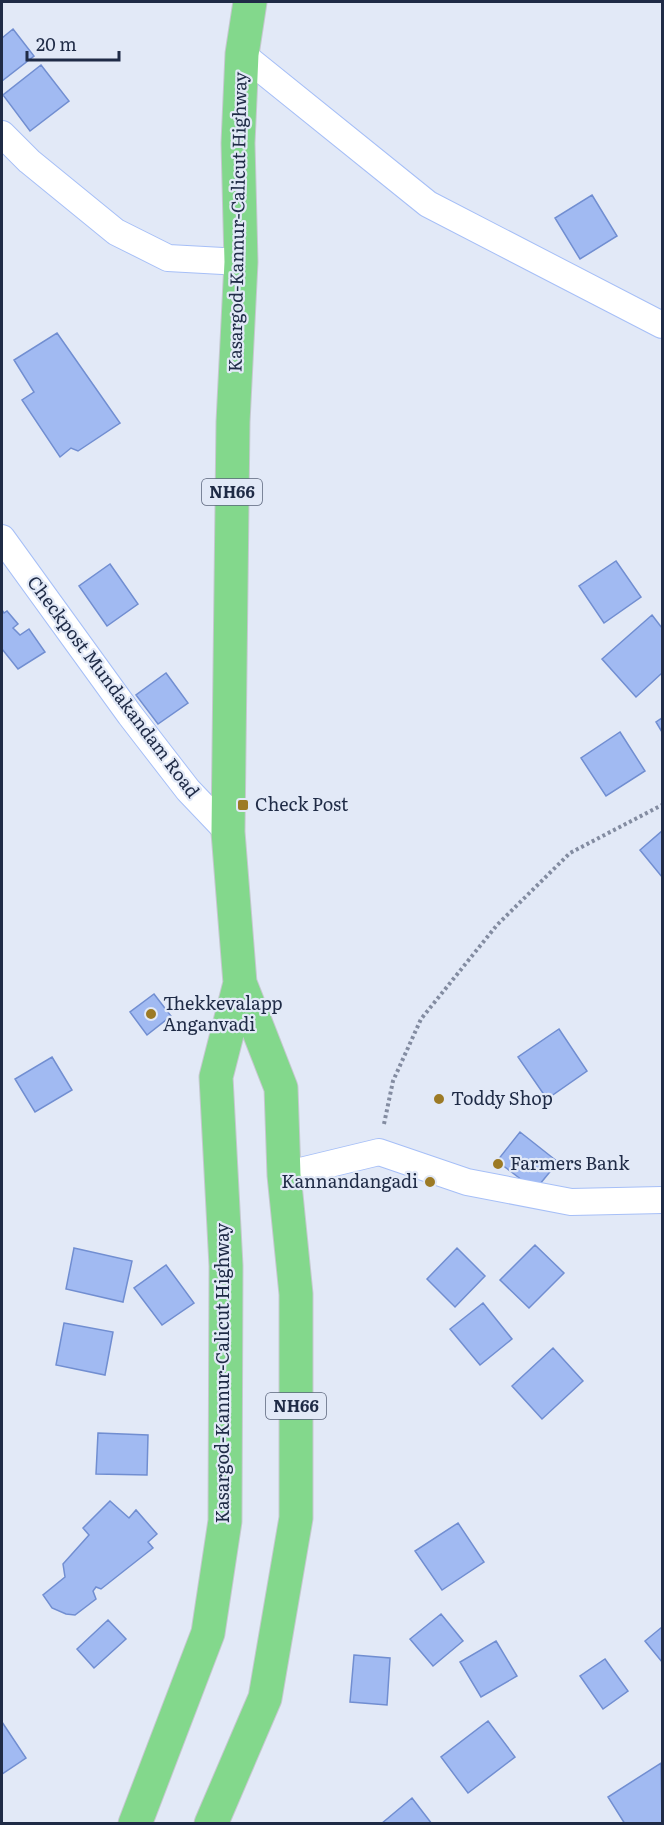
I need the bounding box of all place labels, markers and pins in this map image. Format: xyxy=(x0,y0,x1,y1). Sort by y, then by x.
place label: Check Post xyxy=(255,790,349,817)
marker: Check Post xyxy=(236,798,250,812)
place label: Thekkevalapp Anganvadi xyxy=(163,989,283,1037)
marker: Thekkevalapp Anganvadi xyxy=(144,1007,158,1021)
place label: Toddy Shop xyxy=(451,1084,553,1111)
marker: Toddy Shop xyxy=(432,1092,446,1106)
place label: Farmers Bank xyxy=(510,1149,630,1176)
marker: Farmers Bank xyxy=(491,1157,505,1171)
place label: Kannandangadi xyxy=(281,1167,418,1194)
marker: Kannandangadi xyxy=(423,1175,437,1189)

